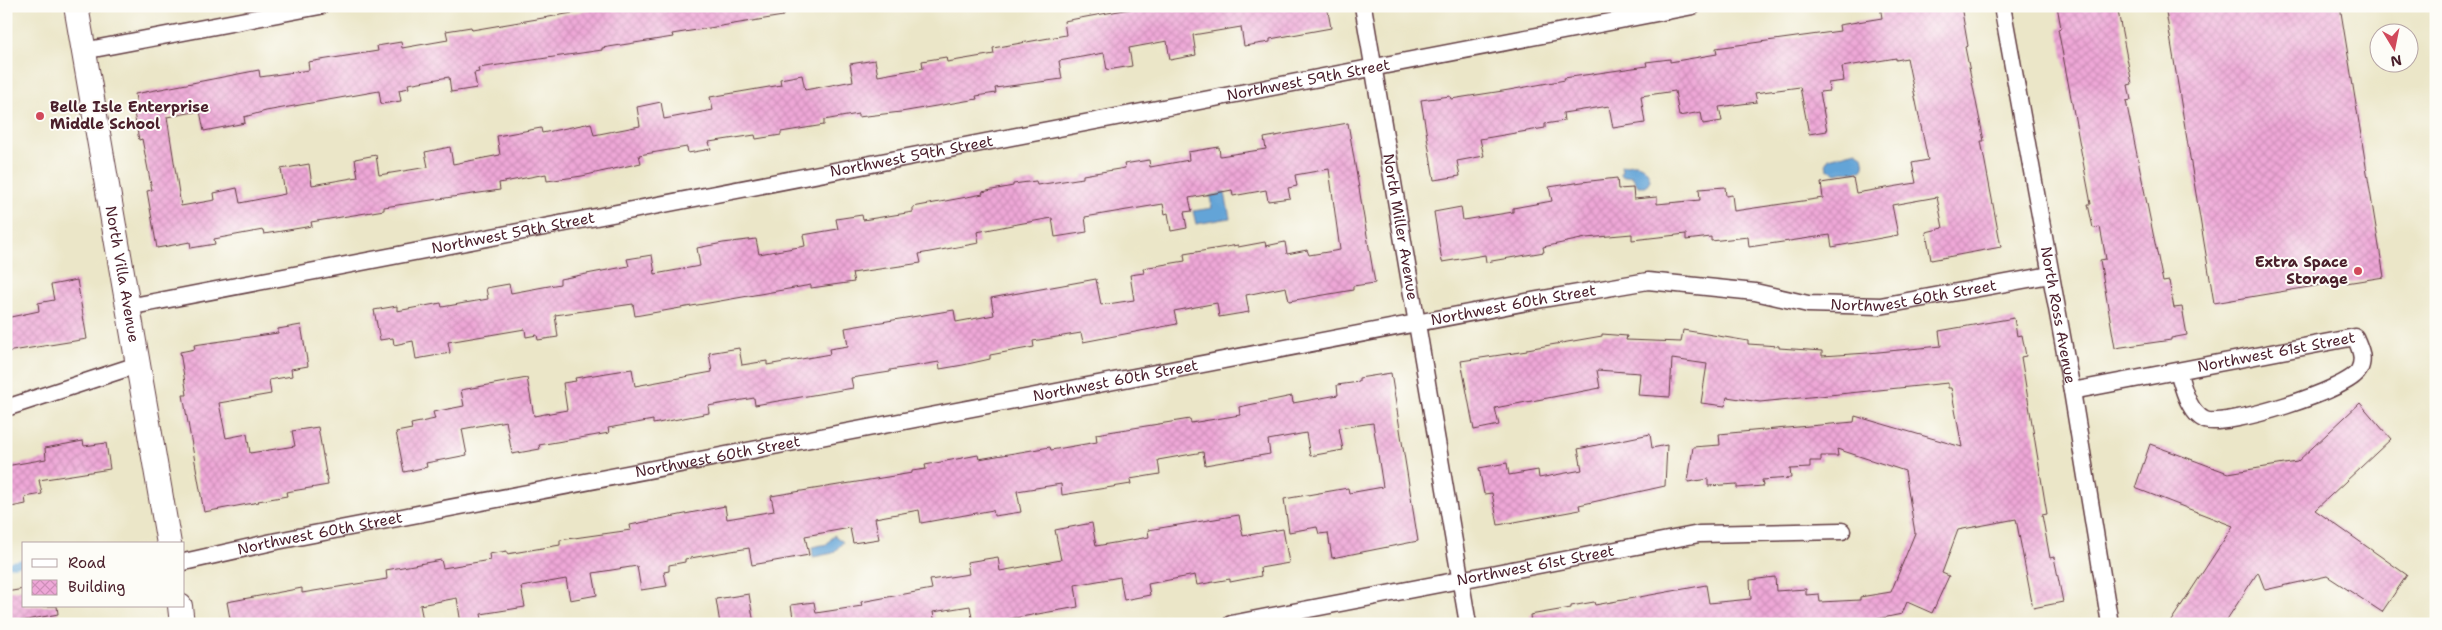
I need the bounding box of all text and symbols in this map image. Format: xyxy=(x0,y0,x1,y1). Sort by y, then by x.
north arrow xyxy=(2370,22,2420,72)
text: N xyxy=(2389,51,2403,71)
street label: Northwest 59th Street xyxy=(1225,54,1392,105)
place label: Belle Isle Enterprise Middle School xyxy=(50,97,209,134)
marker: Belle Isle Enterprise Middle School xyxy=(34,110,46,122)
street label: Northwest 59th Street xyxy=(828,131,995,182)
street label: North Miller Avenue xyxy=(1378,152,1423,302)
street label: North Villa Avenue xyxy=(101,204,144,344)
street label: Northwest 59th Street xyxy=(430,207,596,258)
street label: North Ross Avenue xyxy=(2036,245,2080,385)
place label: Extra Space Storage xyxy=(2255,252,2348,289)
marker: Extra Space Storage xyxy=(2352,265,2364,277)
street label: Northwest 60th Street xyxy=(1830,275,1998,316)
street label: Northwest 60th Street xyxy=(1429,280,1598,330)
street label: Northwest 61st Street xyxy=(2196,327,2357,377)
street label: Northwest 60th Street xyxy=(1031,355,1200,406)
street label: Northwest 60th Street xyxy=(633,431,802,482)
street label: Northwest 60th Street xyxy=(236,507,404,560)
street label: Northwest 61st Street xyxy=(1455,541,1616,590)
legend xyxy=(22,542,185,608)
text: Road xyxy=(68,553,106,573)
text: Building xyxy=(68,577,125,597)

